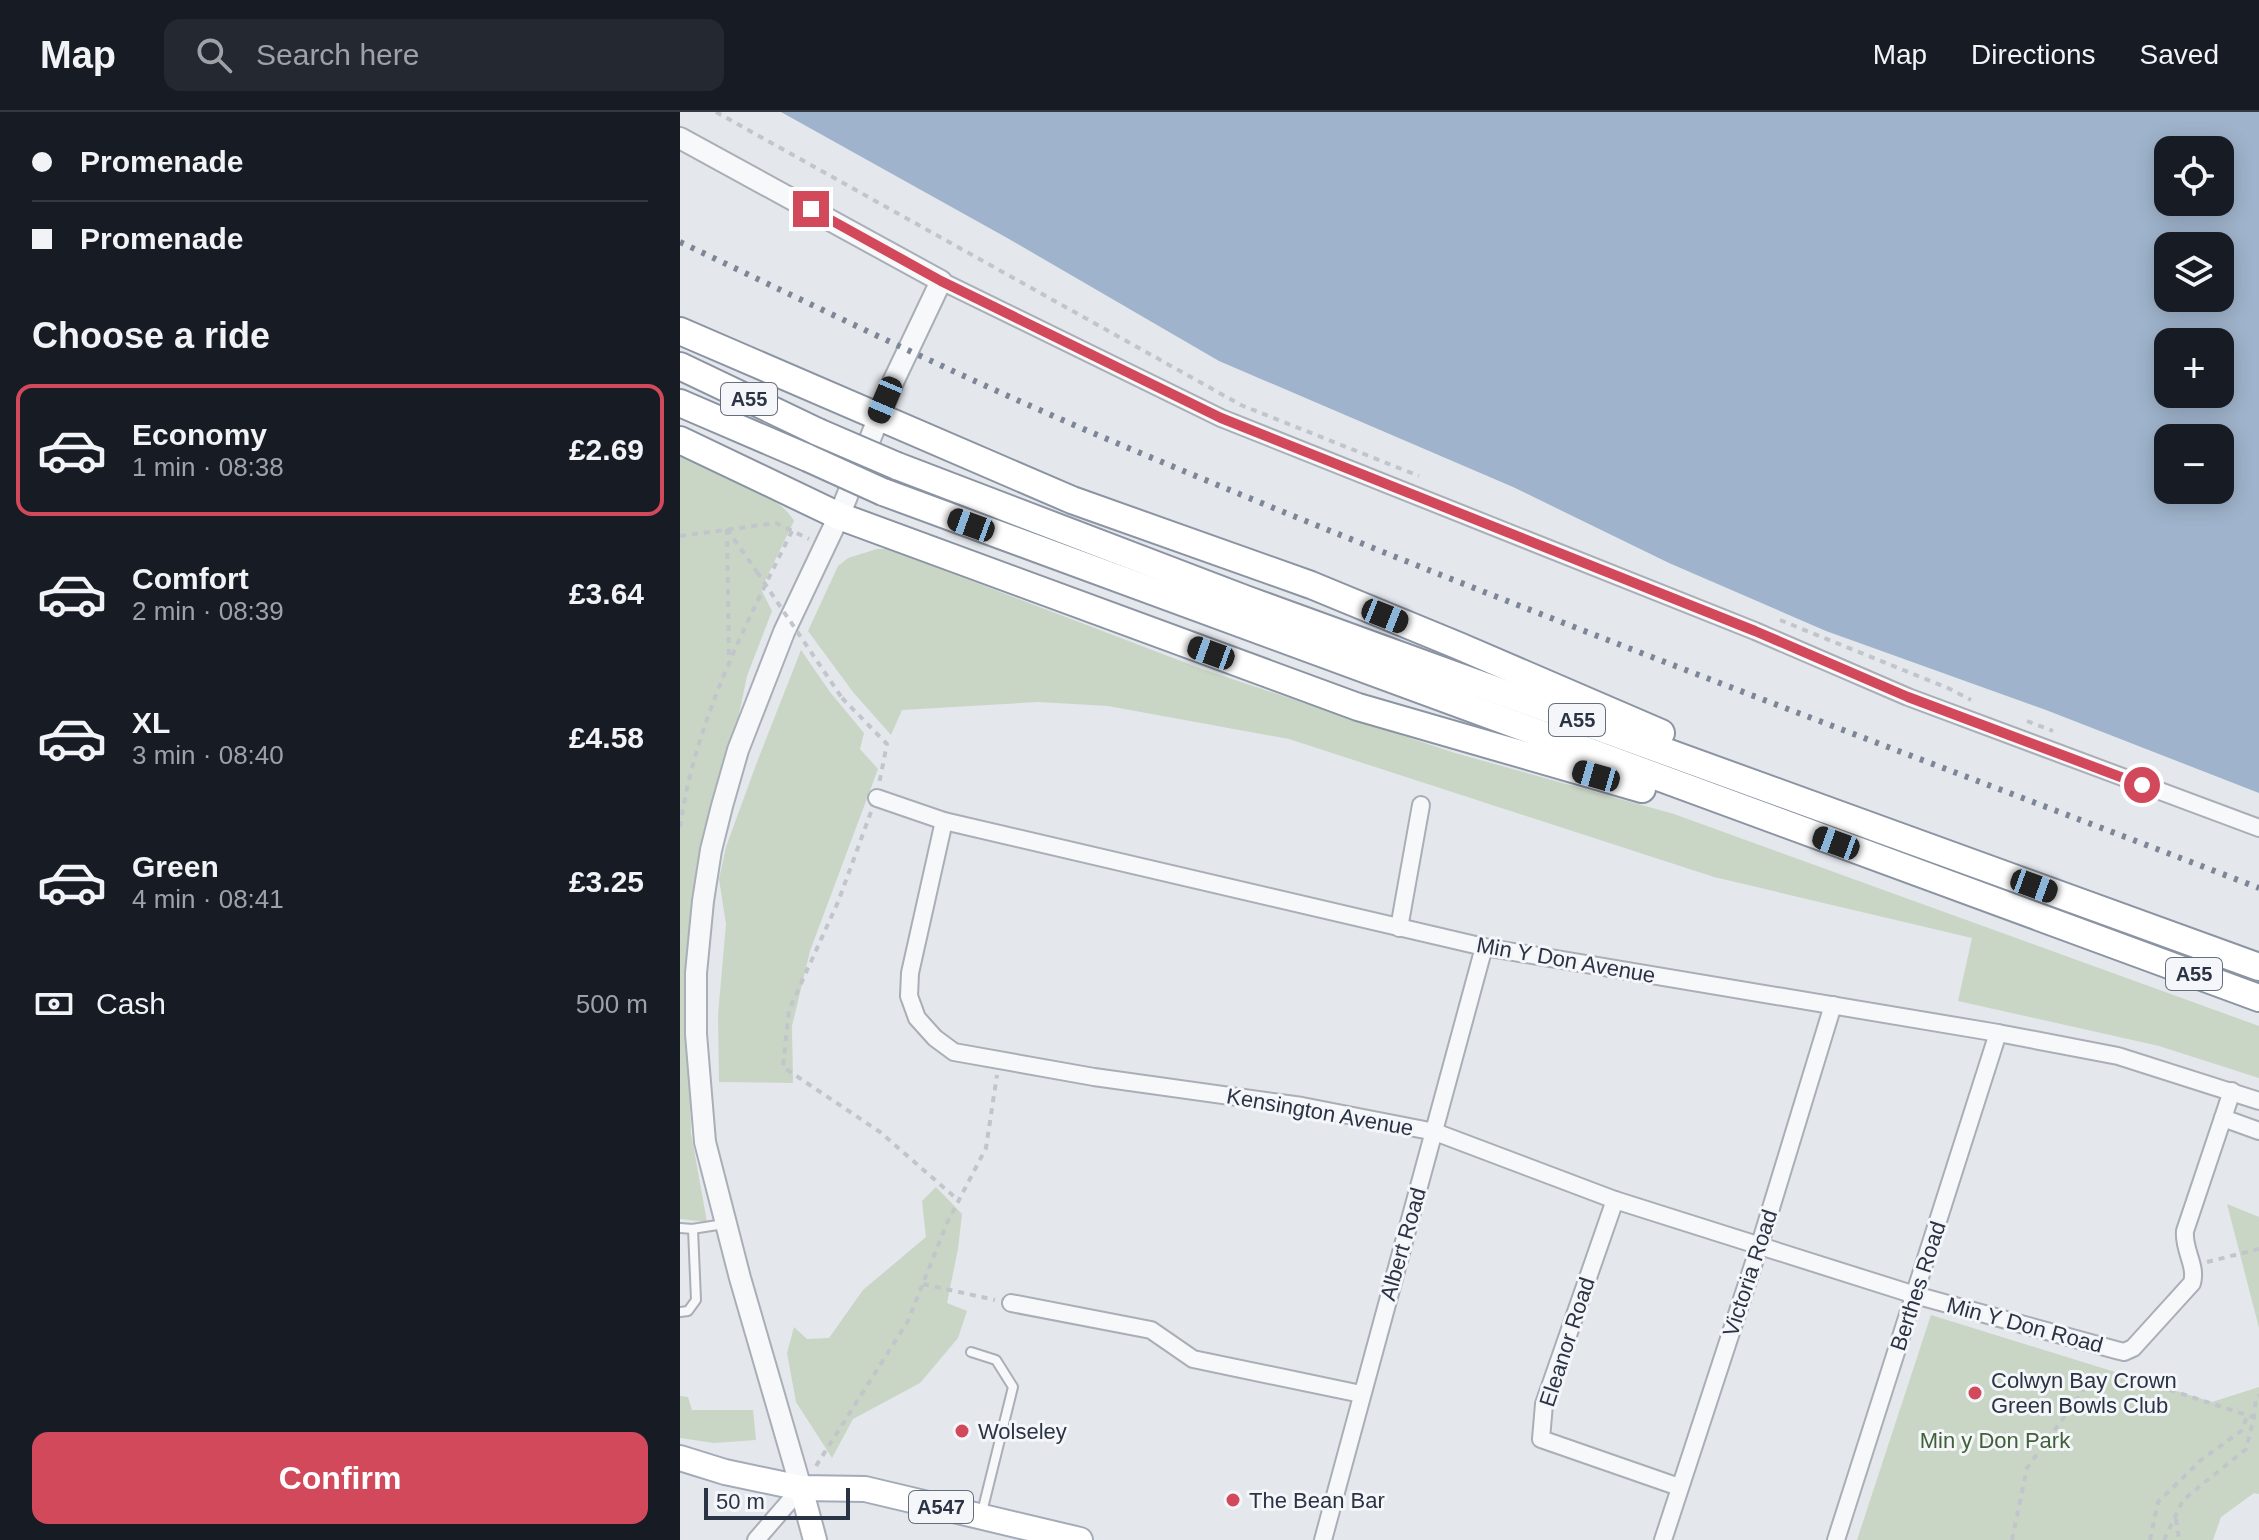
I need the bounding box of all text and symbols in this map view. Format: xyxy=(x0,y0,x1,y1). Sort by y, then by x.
search box xyxy=(164,19,724,91)
icon: search xyxy=(192,33,236,77)
text: Map xyxy=(40,34,116,76)
text: Search here xyxy=(256,38,419,71)
text: Map xyxy=(1873,39,1927,70)
text: Directions xyxy=(1971,39,2096,70)
text: Saved xyxy=(2140,39,2219,70)
map controls xyxy=(2154,136,2234,504)
button: locate xyxy=(2154,136,2234,216)
text: Promenade xyxy=(80,145,243,178)
route end xyxy=(793,191,829,227)
text: Promenade xyxy=(80,222,243,255)
button: layers xyxy=(2154,232,2234,312)
text: Choose a ride xyxy=(32,315,270,356)
button: + xyxy=(2154,328,2234,408)
car xyxy=(865,373,905,427)
road number: A55 xyxy=(721,383,777,415)
icon: car xyxy=(36,414,108,486)
text: Economy xyxy=(132,418,267,451)
button: − xyxy=(2154,424,2234,504)
text: £2.69 xyxy=(569,433,644,466)
text: 1 min · 08:38 xyxy=(132,452,284,482)
car xyxy=(944,506,998,544)
icon: car xyxy=(36,558,108,630)
text: Comfort xyxy=(132,562,249,595)
text: £3.64 xyxy=(569,577,644,610)
text: 2 min · 08:39 xyxy=(132,596,284,626)
car xyxy=(1358,596,1412,636)
car xyxy=(1184,634,1238,672)
icon: car xyxy=(36,702,108,774)
road number: A55 xyxy=(1549,704,1605,736)
text: XL xyxy=(132,706,170,739)
text: £4.58 xyxy=(569,721,644,754)
text: 3 min · 08:40 xyxy=(132,740,284,770)
car xyxy=(1570,758,1622,794)
route start xyxy=(2124,767,2160,803)
car xyxy=(1809,824,1863,862)
icon: car xyxy=(36,846,108,918)
text: Green xyxy=(132,850,219,883)
text: £3.25 xyxy=(569,865,644,898)
car xyxy=(2007,867,2061,905)
text: 4 min · 08:41 xyxy=(132,884,284,914)
street label: Min Y Don Avenue xyxy=(1475,932,1657,988)
road number: A55 xyxy=(2166,958,2222,990)
icon: cash xyxy=(32,982,76,1026)
text: Cash xyxy=(96,987,166,1020)
text: 500 m xyxy=(576,989,648,1019)
street label: Kensington Avenue xyxy=(1225,1083,1415,1141)
street label: Albert Road xyxy=(1375,1185,1431,1303)
street label: Victoria Road xyxy=(1718,1207,1782,1339)
street label: Berthes Road xyxy=(1885,1218,1951,1354)
street label: Eleanor Road xyxy=(1534,1274,1600,1410)
street label: Min Y Don Road xyxy=(1944,1292,2106,1358)
place label: Colwyn Bay Crown Green Bowls Club xyxy=(1991,1368,2177,1418)
marker: Colwyn Bay Crown Green Bowls Club xyxy=(1966,1384,1984,1402)
place label: Wolseley xyxy=(978,1419,1067,1444)
marker: Wolseley xyxy=(953,1422,971,1440)
park label: Min y Don Park xyxy=(1920,1428,2071,1453)
button: Confirm xyxy=(32,1432,648,1524)
scale bar xyxy=(704,1484,850,1520)
place label: The Bean Bar xyxy=(1249,1488,1385,1513)
text: 50 m xyxy=(716,1489,765,1514)
road number: A547 xyxy=(909,1491,973,1523)
marker: The Bean Bar xyxy=(1224,1491,1242,1509)

